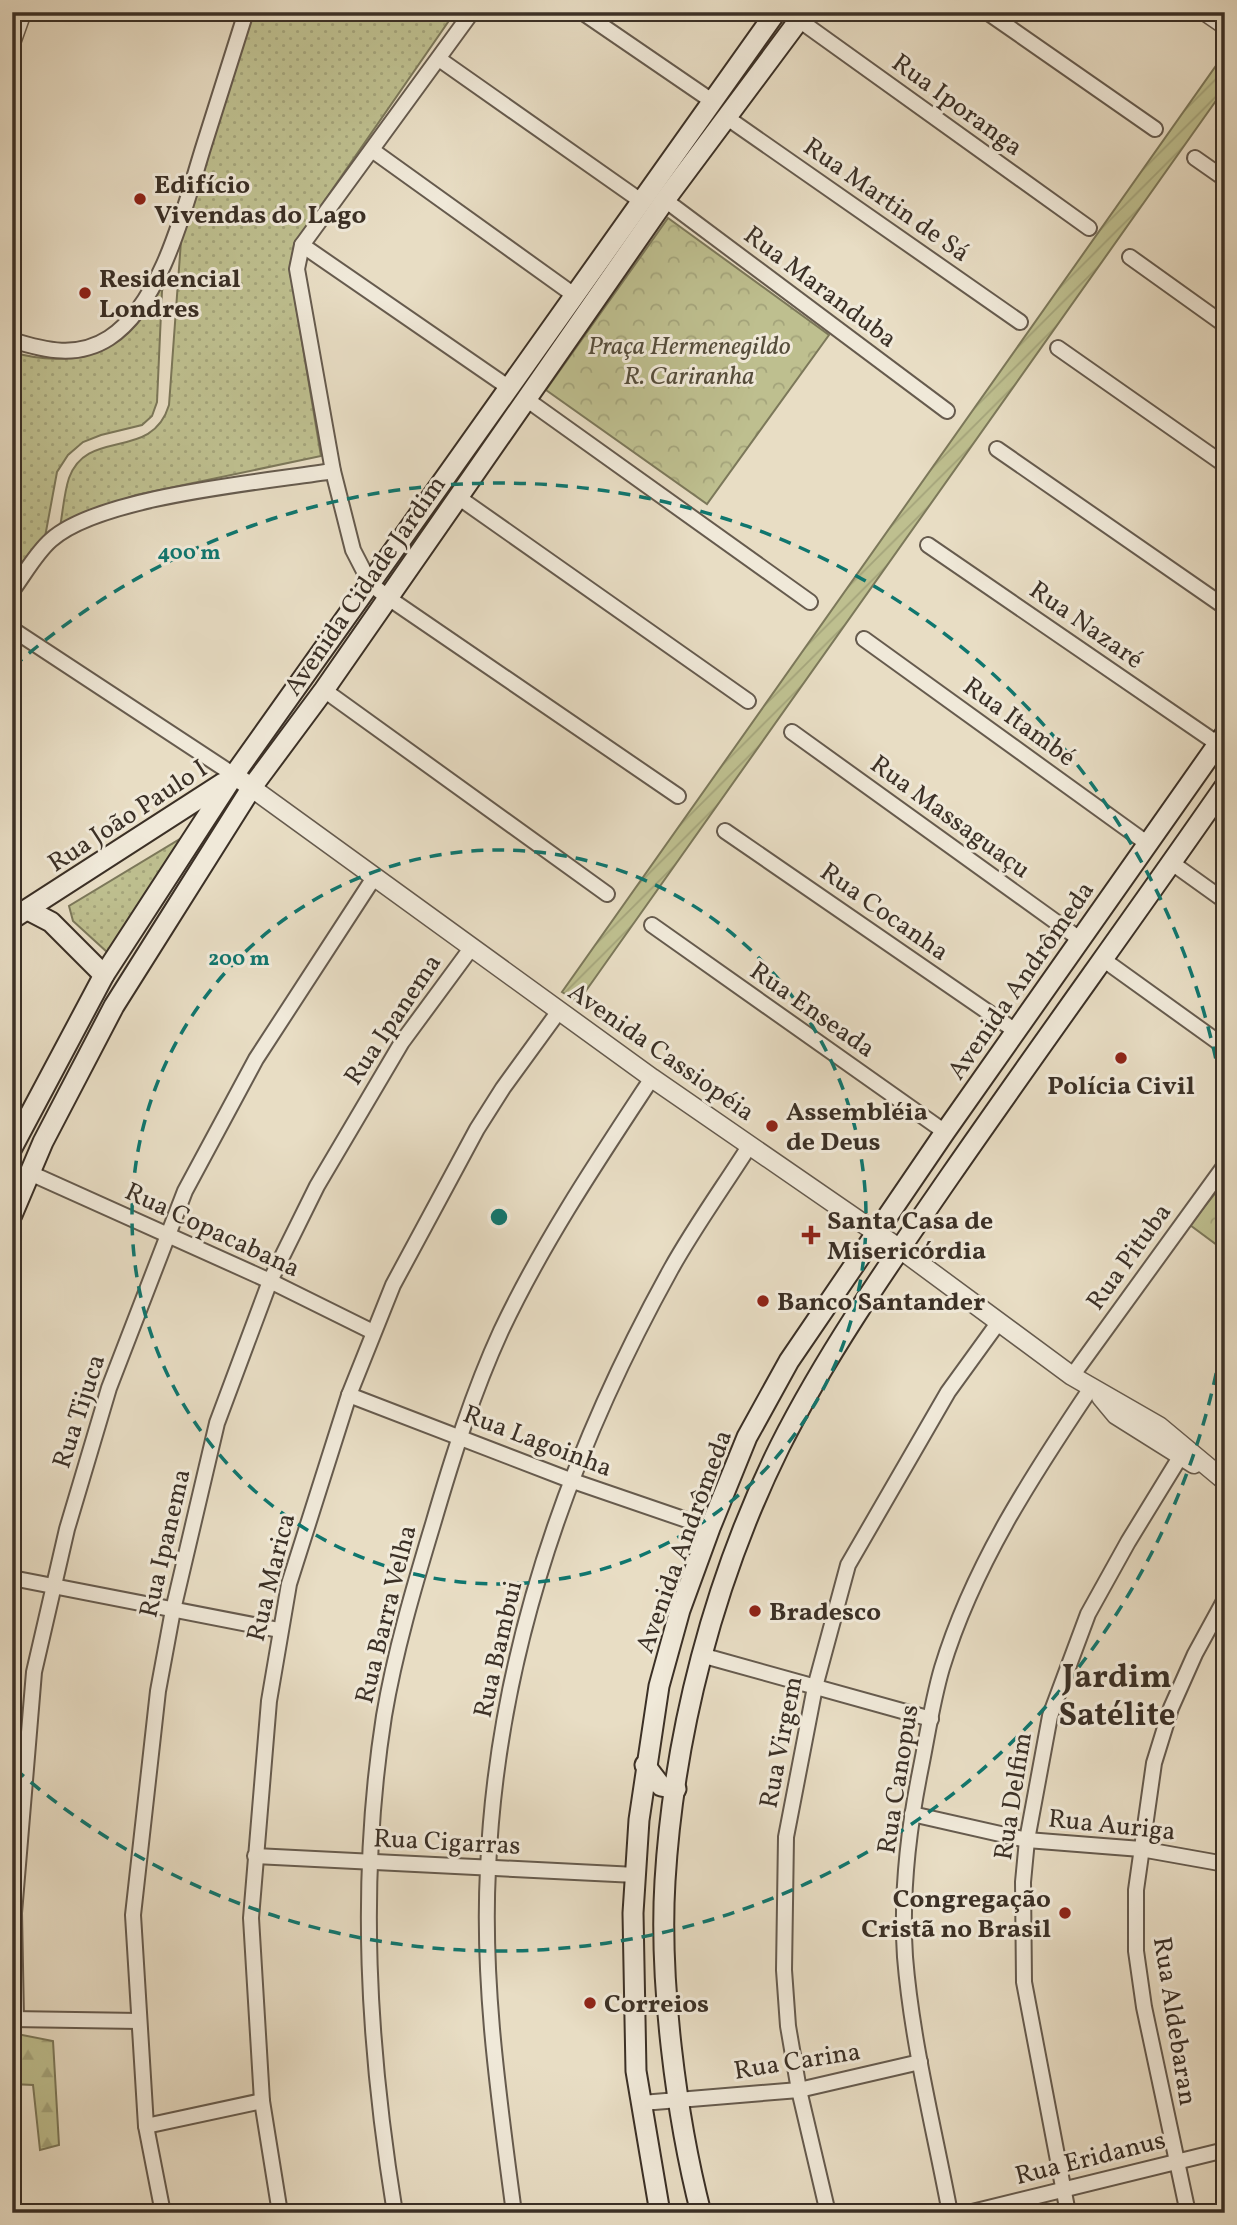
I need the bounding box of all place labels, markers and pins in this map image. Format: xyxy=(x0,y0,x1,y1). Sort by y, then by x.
place label: Edifício Vivendas do Lago xyxy=(154,168,366,234)
marker: Edifício Vivendas do Lago xyxy=(132,191,148,207)
place label: Residencial Londres xyxy=(99,262,241,328)
marker: Residencial Londres xyxy=(77,285,93,301)
marker: Polícia Civil xyxy=(1113,1050,1129,1066)
place label: Polícia Civil xyxy=(1047,1069,1195,1105)
place label: Assembléia de Deus xyxy=(786,1095,928,1161)
marker: Assembléia de Deus xyxy=(764,1118,780,1134)
place label: Santa Casa de Misericórdia xyxy=(827,1204,993,1270)
centre of rings xyxy=(487,1205,511,1229)
marker: Santa Casa de Misericórdia xyxy=(801,1225,821,1245)
place label: Banco Santander xyxy=(777,1285,985,1321)
marker: Banco Santander xyxy=(755,1293,771,1309)
place label: Bradesco xyxy=(769,1595,881,1631)
marker: Bradesco xyxy=(747,1603,763,1619)
place label: Congregação Cristã no Brasil xyxy=(861,1882,1051,1948)
marker: Congregação Cristã no Brasil xyxy=(1057,1905,1073,1921)
place label: Correios xyxy=(604,1987,709,2023)
marker: Correios xyxy=(582,1995,598,2011)

